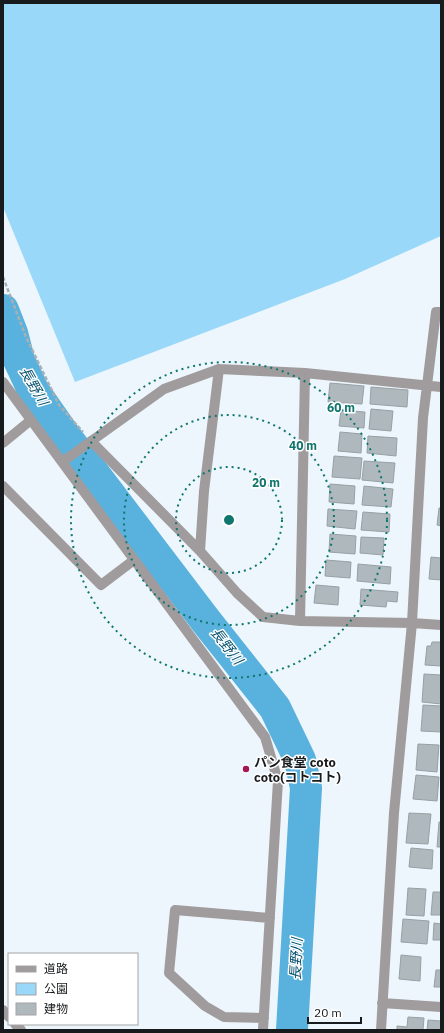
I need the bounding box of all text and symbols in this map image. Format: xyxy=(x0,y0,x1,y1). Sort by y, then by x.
water label: 長野川 xyxy=(16,363,53,410)
text: 60 m xyxy=(327,400,355,415)
text: 40 m xyxy=(289,438,317,453)
text: 20 m xyxy=(252,475,280,490)
centre of rings xyxy=(222,513,236,527)
water label: 長野川 xyxy=(207,624,248,670)
place label: パン食堂 coto coto(コトコト) xyxy=(254,754,341,786)
marker: パン食堂 coto coto(コトコト) xyxy=(241,764,251,774)
water label: 長野川 xyxy=(286,936,306,980)
legend xyxy=(8,953,138,1025)
text: 道路 xyxy=(44,961,68,976)
text: 公園 xyxy=(44,981,68,996)
scale bar xyxy=(308,999,361,1025)
text: 建物 xyxy=(44,1001,68,1016)
text: 20 m xyxy=(314,1005,342,1020)

